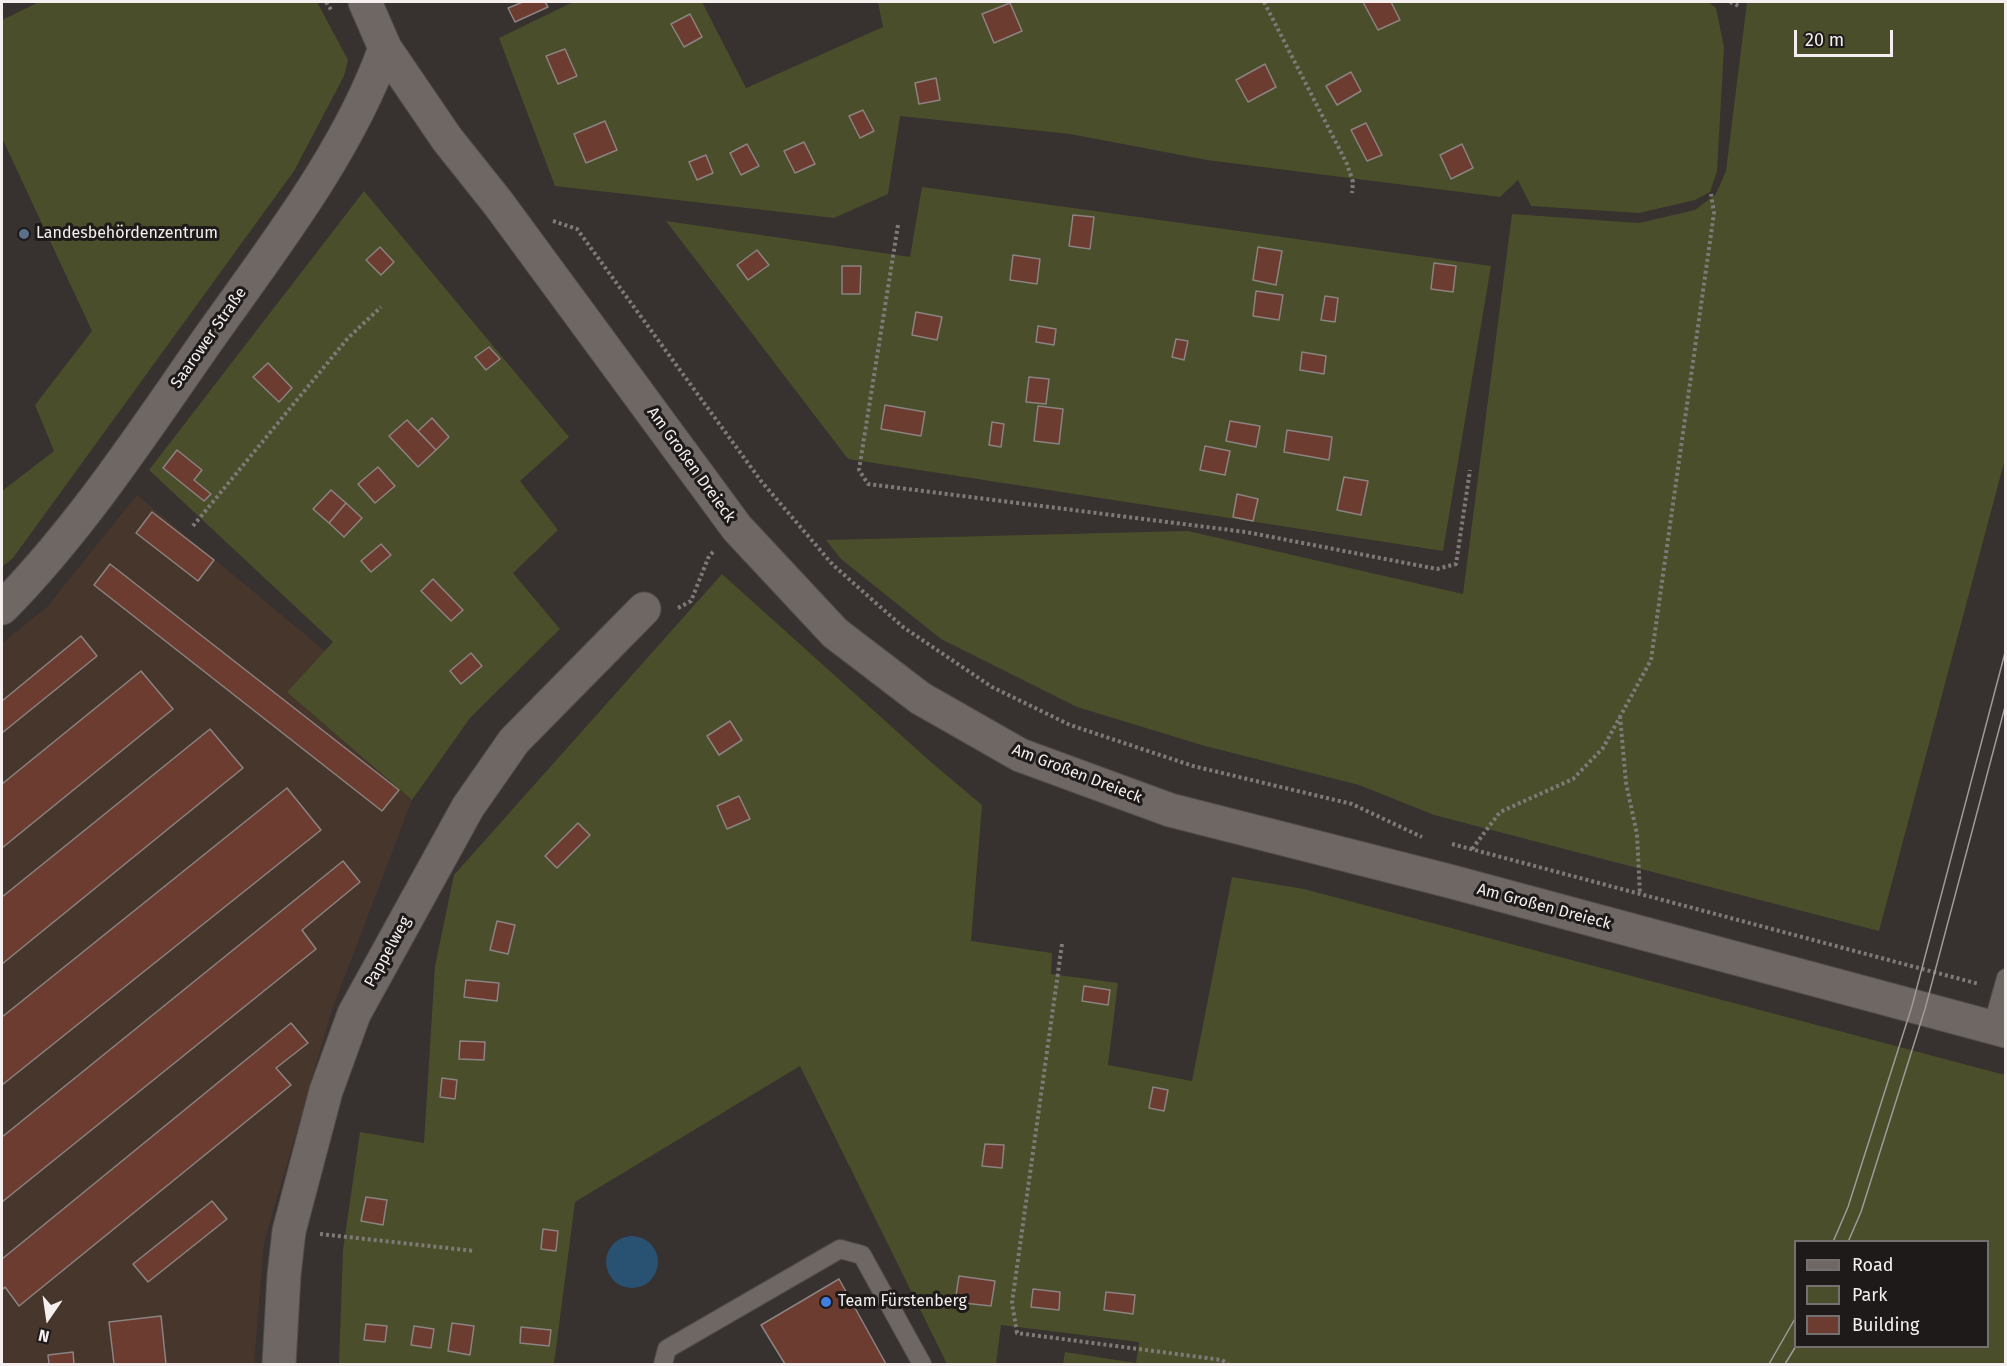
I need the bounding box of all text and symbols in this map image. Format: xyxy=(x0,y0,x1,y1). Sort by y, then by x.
scale bar xyxy=(1797,18,1896,56)
text: 20 m xyxy=(1805,29,1844,51)
place label: Landesbehördenzentrum xyxy=(36,224,218,244)
marker: Landesbehördenzentrum xyxy=(17,227,31,241)
street label: Saarower Straße xyxy=(167,284,251,392)
street label: Am Großen Dreieck xyxy=(643,404,739,526)
street label: Am Großen Dreieck xyxy=(1009,740,1145,808)
street label: Am Großen Dreieck xyxy=(1475,880,1613,934)
street label: Pappelweg xyxy=(361,913,415,991)
legend xyxy=(1794,1240,1989,1348)
text: Road xyxy=(1852,1254,1894,1276)
text: Park xyxy=(1852,1284,1887,1306)
north arrow xyxy=(18,1288,78,1348)
place label: Team Fürstenberg xyxy=(838,1292,967,1312)
marker: Team Fürstenberg xyxy=(819,1295,833,1309)
text: Building xyxy=(1852,1314,1919,1336)
text: N xyxy=(37,1326,51,1346)

